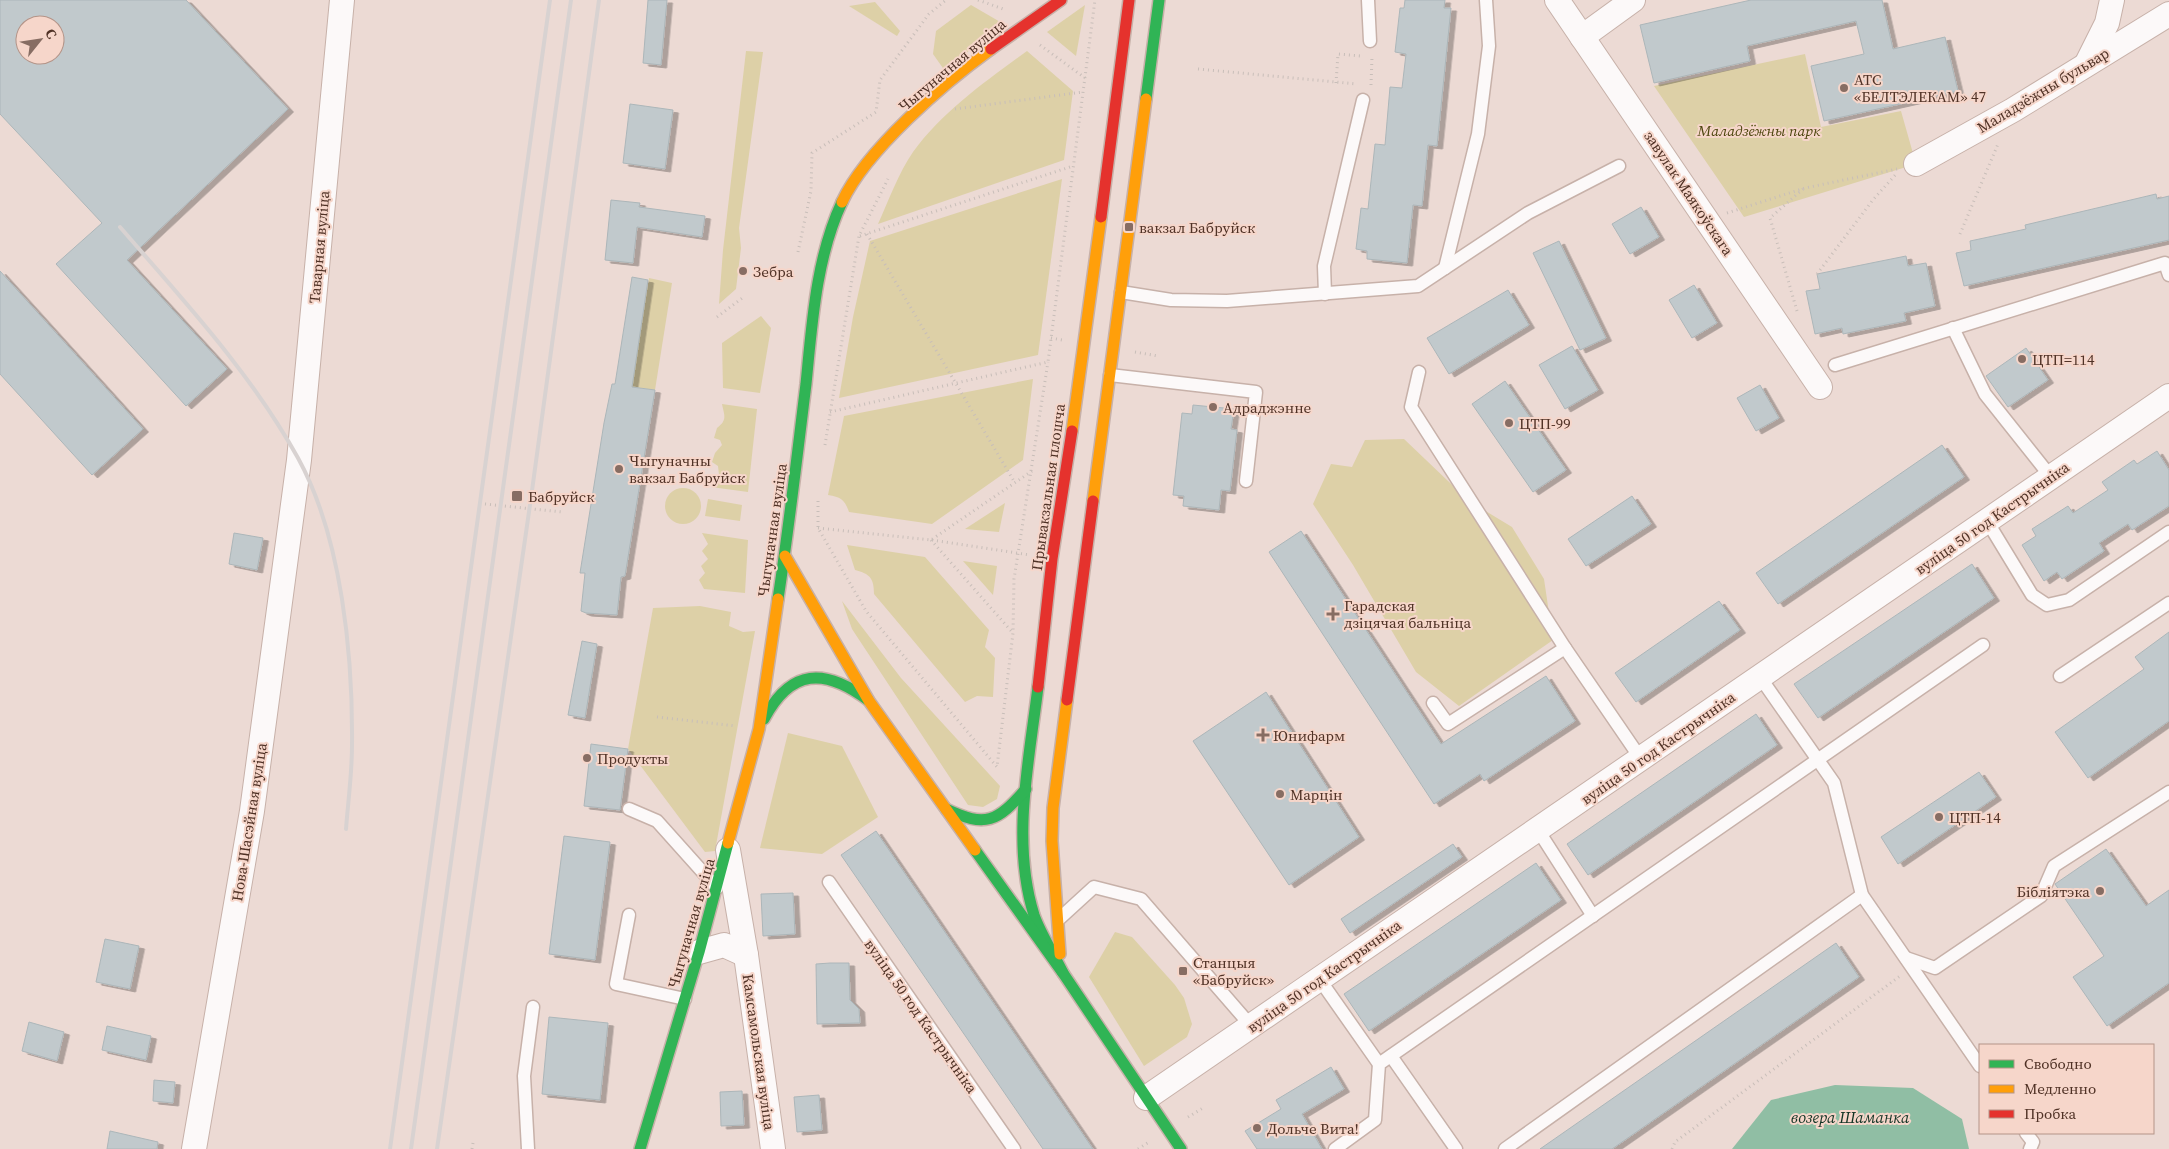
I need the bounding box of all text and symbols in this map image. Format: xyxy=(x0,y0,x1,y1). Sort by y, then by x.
street label: Чыгуначная вуліца xyxy=(894,13,1011,116)
north arrow xyxy=(15,15,65,65)
text: С xyxy=(40,25,62,43)
street label: Маладзёжны бульвар xyxy=(1973,42,2113,138)
place label: АТС «БЕЛТЭЛЕКАМ» 47 xyxy=(1854,69,1986,107)
marker: АТС «БЕЛТЭЛЕКАМ» 47 xyxy=(1838,82,1850,94)
park label: Маладзёжны парк xyxy=(1697,120,1821,141)
street label: завулак Маякоўскага xyxy=(1639,126,1739,260)
street label: Таварная вуліца xyxy=(304,189,334,304)
place label: вакзал Бабруйск xyxy=(1139,217,1256,238)
marker: вакзал Бабруйск xyxy=(1123,221,1135,233)
place label: Зебра xyxy=(753,261,794,282)
marker: Зебра xyxy=(737,265,749,277)
place label: ЦТП=114 xyxy=(2032,349,2095,370)
marker: ЦТП=114 xyxy=(2016,353,2028,365)
place label: Адраджэнне xyxy=(1223,397,1312,418)
marker: Адраджэнне xyxy=(1207,401,1219,413)
street label: Прывакзальная плошча xyxy=(1026,402,1070,572)
place label: ЦТП-99 xyxy=(1519,413,1571,434)
marker: ЦТП-99 xyxy=(1503,417,1515,429)
place label: Чыгуначны вакзал Бабруйск xyxy=(629,450,746,488)
street label: вуліца 50 год Кастрычніка xyxy=(1911,456,2074,579)
street label: Чыгуначная вуліца xyxy=(752,462,792,598)
marker: Чыгуначны вакзал Бабруйск xyxy=(613,463,625,475)
place label: Бабруйск xyxy=(528,486,595,507)
marker: Бабруйск xyxy=(510,489,524,503)
place label: Гарадская дзіцячая бальніца xyxy=(1344,595,1471,633)
marker: Гарадская дзіцячая бальніца xyxy=(1326,607,1340,621)
street label: вуліца 50 год Кастрычніка xyxy=(1577,686,1740,809)
place label: Юнифарм xyxy=(1273,725,1345,746)
marker: Юнифарм xyxy=(1257,729,1269,741)
street label: Нова-Шасэйная вуліца xyxy=(226,741,272,903)
place label: Продукты xyxy=(597,748,668,769)
marker: Продукты xyxy=(581,752,593,764)
place label: Марцін xyxy=(1290,784,1343,805)
marker: Марцін xyxy=(1274,788,1286,800)
place label: ЦТП-14 xyxy=(1949,807,2001,828)
marker: ЦТП-14 xyxy=(1933,811,1945,823)
street label: Чыгуначная вуліца xyxy=(662,855,720,991)
place label: Бібліятэка xyxy=(2017,881,2090,902)
marker: Бібліятэка xyxy=(2094,885,2106,897)
street label: вуліца 50 год Кастрычніка xyxy=(1243,914,1406,1037)
street label: вуліца 50 год Кастрычніка xyxy=(860,935,983,1098)
place label: Станцыя «Бабруйск» xyxy=(1193,952,1274,990)
marker: Станцыя «Бабруйск» xyxy=(1177,965,1189,977)
street label: Камсамольская вуліца xyxy=(738,972,780,1132)
legend xyxy=(1979,1044,2154,1134)
text: Свободно xyxy=(2024,1053,2092,1074)
text: Медленно xyxy=(2024,1078,2096,1099)
text: Пробка xyxy=(2024,1103,2076,1124)
water label: возера Шаманка xyxy=(1791,1106,1910,1128)
place label: Дольче Вита! xyxy=(1267,1118,1359,1139)
marker: Дольче Вита! xyxy=(1251,1122,1263,1134)

